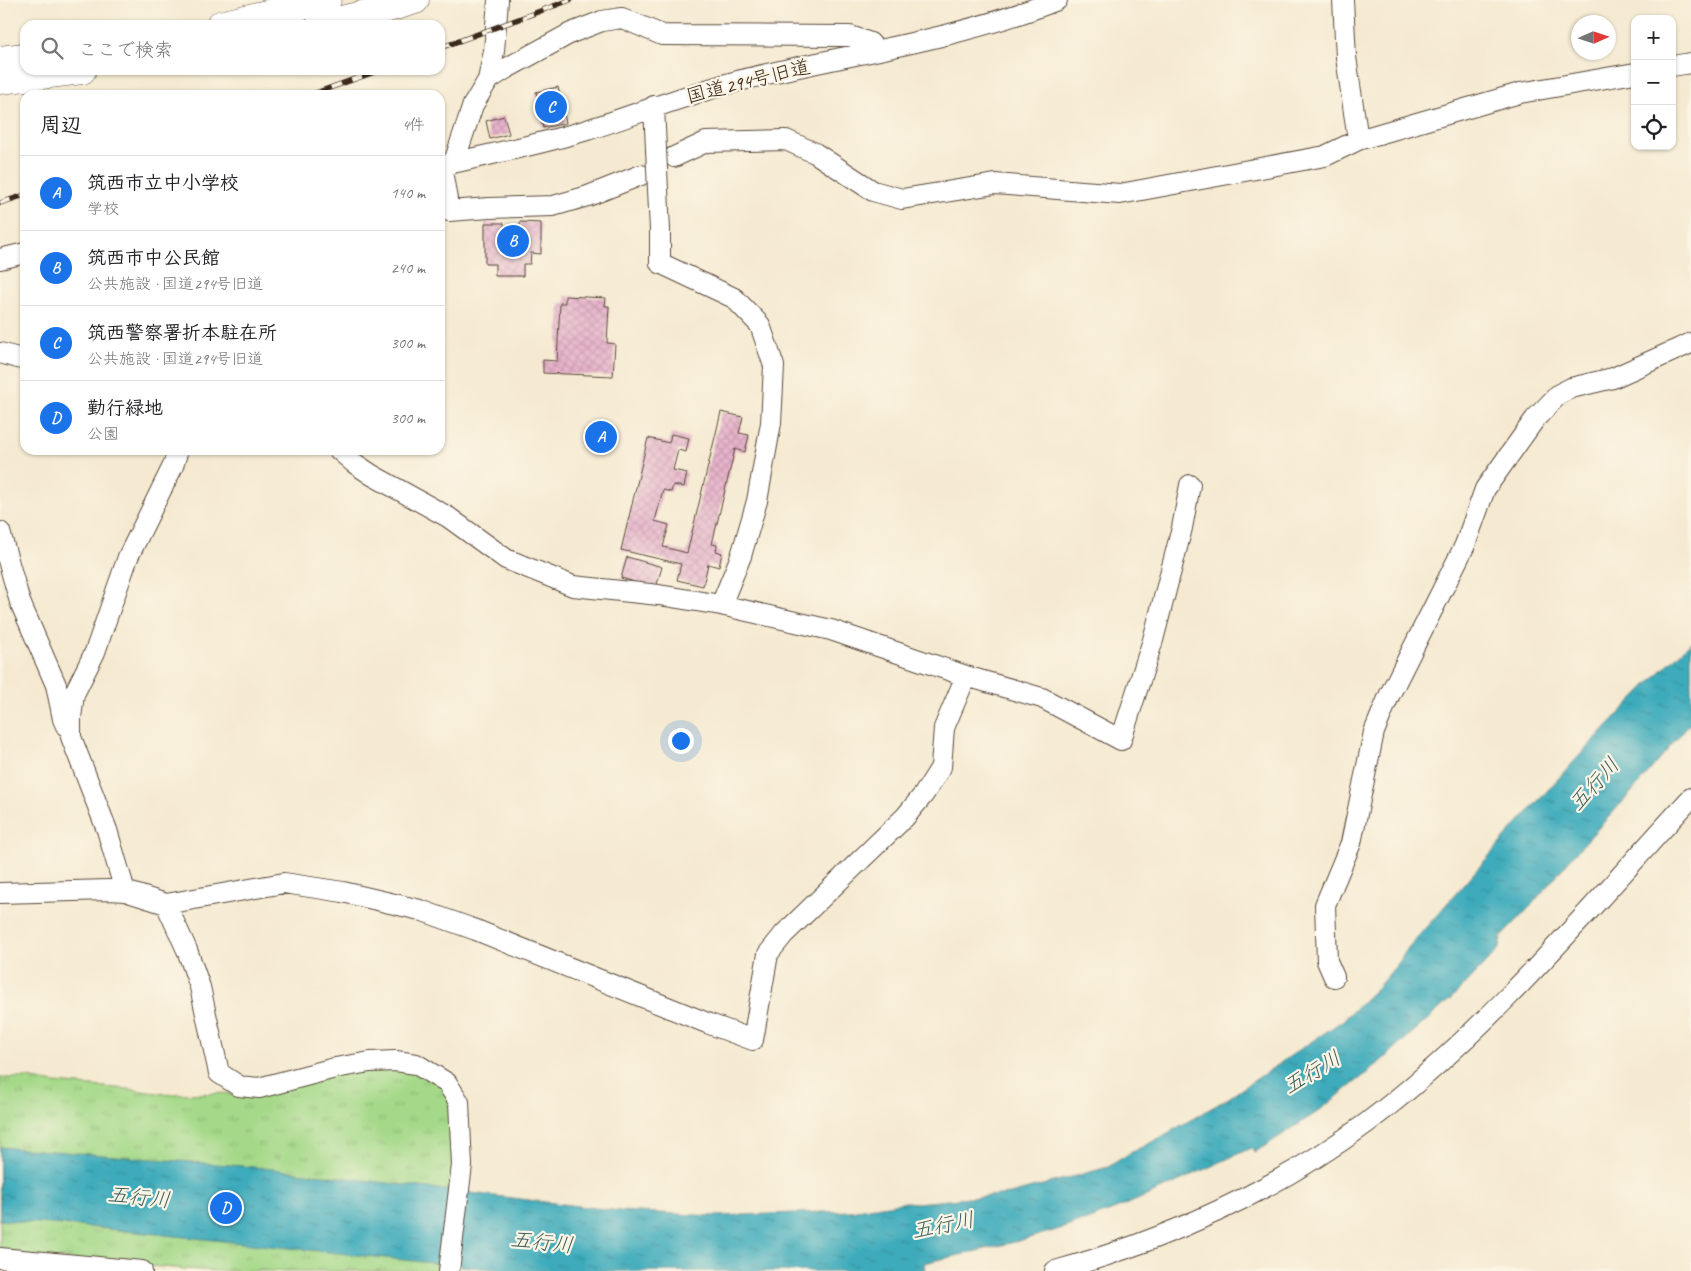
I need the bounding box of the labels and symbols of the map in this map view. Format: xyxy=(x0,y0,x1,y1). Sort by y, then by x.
north arrow xyxy=(1571,15,1616,60)
street label: 国道294号旧道 xyxy=(683,54,813,109)
pin: C xyxy=(535,88,567,126)
pin: B xyxy=(497,222,529,260)
pin: A xyxy=(585,418,617,456)
your location xyxy=(668,728,694,754)
water label: 五行川 xyxy=(1563,752,1625,816)
water label: 五行川 xyxy=(1278,1045,1346,1099)
water label: 五行川 xyxy=(106,1181,172,1213)
pin: D xyxy=(210,1189,242,1227)
water label: 五行川 xyxy=(910,1206,976,1244)
water label: 五行川 xyxy=(509,1226,575,1258)

